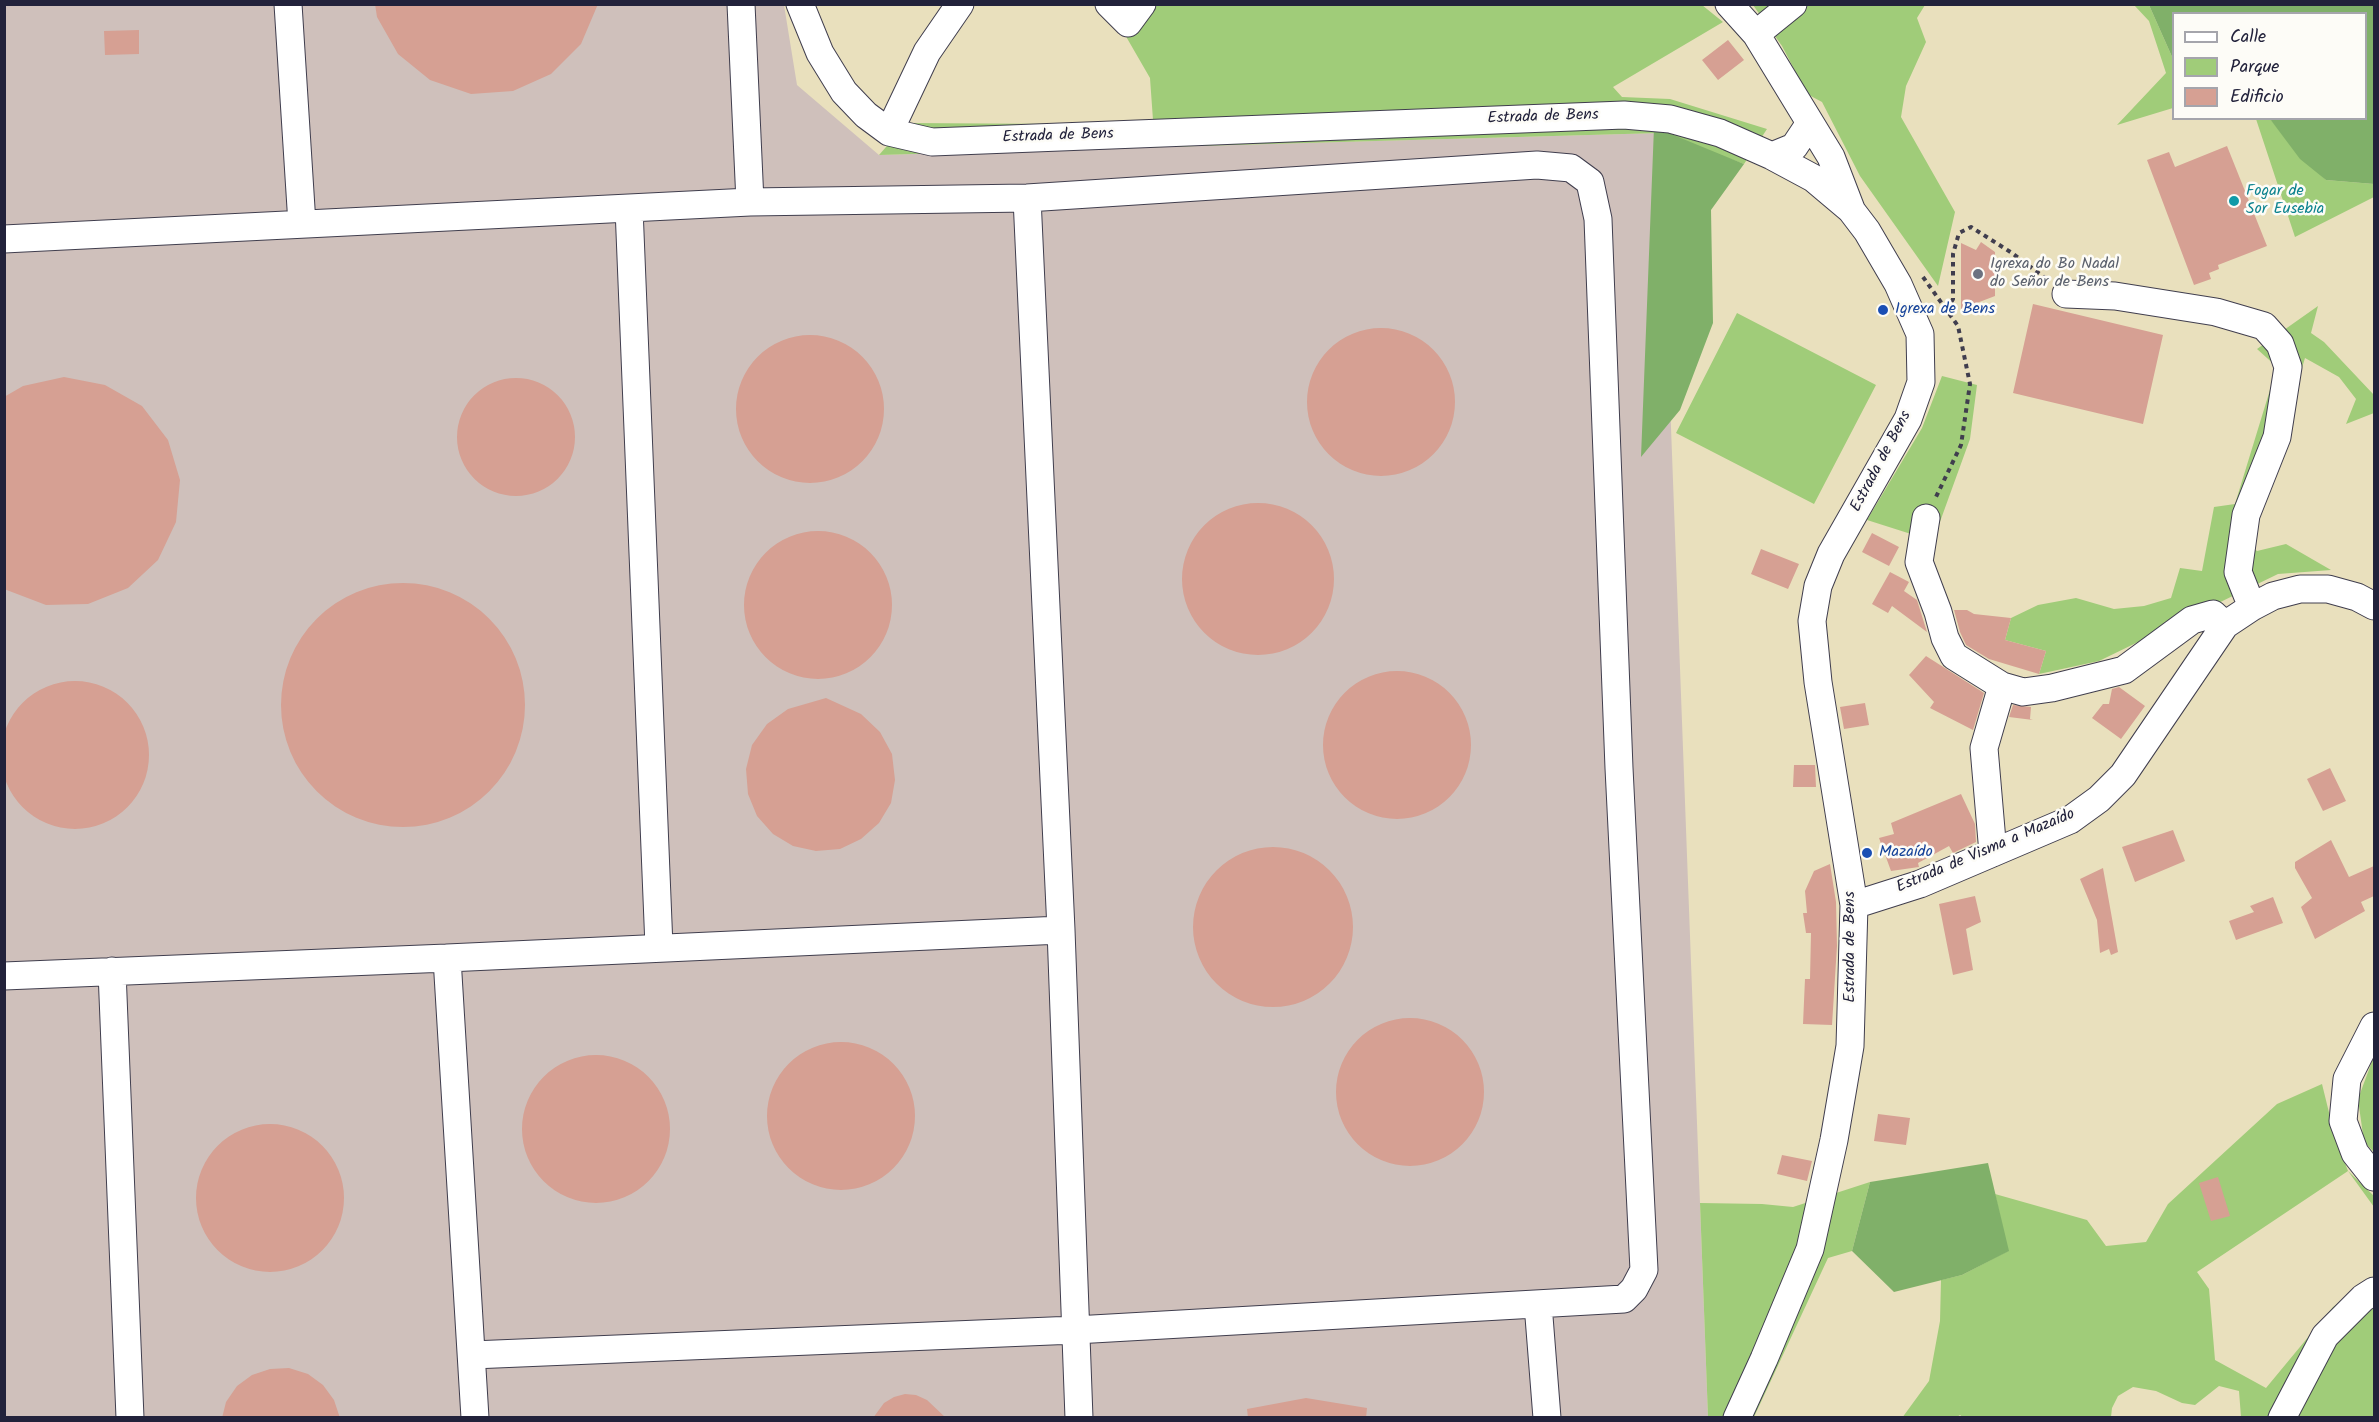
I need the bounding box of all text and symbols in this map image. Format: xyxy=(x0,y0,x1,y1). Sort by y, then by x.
legend xyxy=(2172,12,2367,120)
text: Calle xyxy=(2230,23,2266,52)
text: Parque xyxy=(2230,53,2279,82)
text: Edificio xyxy=(2230,83,2284,112)
street label: Estrada de Bens xyxy=(1487,106,1599,130)
street label: Estrada de Bens xyxy=(1002,125,1114,149)
place label: Fogar de Sor Eusebia xyxy=(2246,182,2324,220)
marker: Fogar de Sor Eusebia xyxy=(2227,194,2241,208)
place label: Igrexa do Bo Nadal do Señor de Bens xyxy=(1990,255,2119,293)
marker: Igrexa do Bo Nadal do Señor de Bens xyxy=(1971,267,1985,281)
place label: Igrexa de Bens xyxy=(1895,300,1995,320)
marker: Igrexa de Bens xyxy=(1876,303,1890,317)
street label: Estrada de Bens xyxy=(1847,408,1917,516)
street label: Estrada de Visma a Mazaído xyxy=(1894,806,2078,898)
place label: Mazaído xyxy=(1879,843,1933,863)
marker: Mazaído xyxy=(1860,846,1874,860)
street label: Estrada de Bens xyxy=(1841,891,1861,1003)

